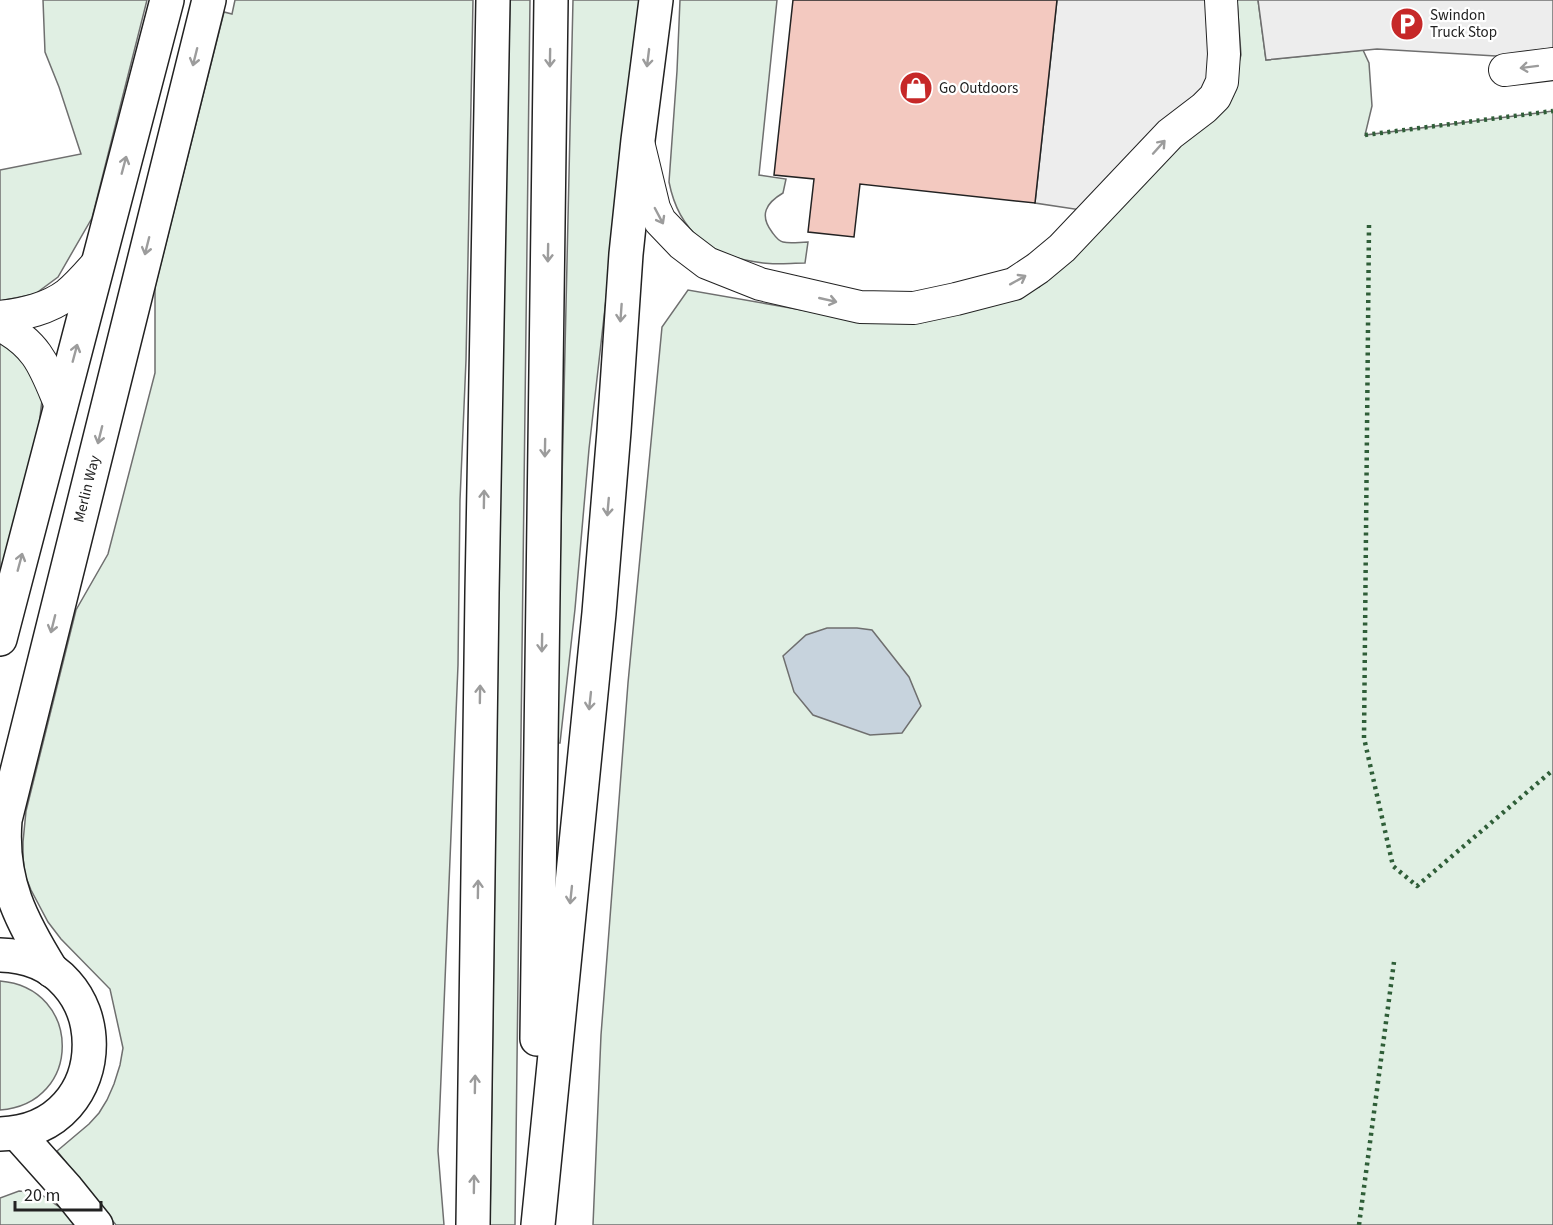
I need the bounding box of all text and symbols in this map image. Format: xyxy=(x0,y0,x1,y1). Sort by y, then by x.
place label: Swindon Truck Stop xyxy=(1430,5,1497,43)
parking icon: Swindon Truck Stop xyxy=(1389,6,1425,42)
one-way arrow xyxy=(188,47,200,66)
one-way arrow xyxy=(545,48,556,68)
one-way arrow xyxy=(643,48,654,67)
one-way arrow xyxy=(1520,62,1540,73)
shop icon: Go Outdoors xyxy=(898,70,934,106)
place label: Go Outdoors xyxy=(939,78,1018,99)
one-way arrow xyxy=(1152,140,1166,155)
one-way arrow xyxy=(119,156,131,175)
one-way arrow xyxy=(653,207,665,224)
one-way arrow xyxy=(141,236,153,255)
one-way arrow xyxy=(542,243,554,263)
one-way arrow xyxy=(1009,274,1026,286)
one-way arrow xyxy=(818,294,837,306)
one-way arrow xyxy=(615,302,626,322)
one-way arrow xyxy=(69,344,81,363)
one-way arrow xyxy=(94,425,105,444)
one-way arrow xyxy=(539,438,551,458)
street label: Merlin Way xyxy=(69,453,105,525)
one-way arrow xyxy=(478,489,489,509)
one-way arrow xyxy=(602,497,613,517)
one-way arrow xyxy=(15,553,26,572)
one-way arrow xyxy=(46,614,58,633)
one-way arrow xyxy=(537,633,548,653)
one-way arrow xyxy=(475,684,486,704)
one-way arrow xyxy=(584,691,595,711)
one-way arrow xyxy=(472,879,484,899)
one-way arrow xyxy=(565,885,576,905)
one-way arrow xyxy=(469,1074,481,1094)
scale bar xyxy=(15,1174,100,1212)
one-way arrow xyxy=(468,1174,480,1194)
text: 20 m xyxy=(24,1183,60,1208)

